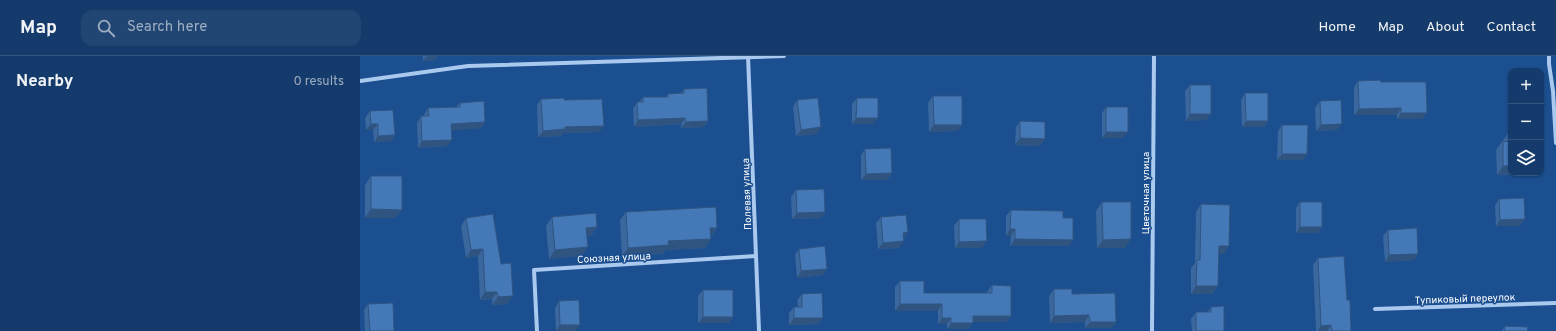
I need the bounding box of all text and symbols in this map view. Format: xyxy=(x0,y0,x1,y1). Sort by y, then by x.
search box xyxy=(81,10,361,46)
text: Map xyxy=(20,16,57,40)
icon: search xyxy=(95,17,117,39)
text: Search here xyxy=(127,18,207,37)
text: Home xyxy=(1319,19,1356,36)
text: Map xyxy=(1378,19,1404,36)
text: About xyxy=(1426,19,1465,36)
text: Contact xyxy=(1487,19,1536,36)
map controls xyxy=(1508,68,1544,176)
button: + xyxy=(1508,68,1544,104)
text: Nearby xyxy=(16,71,73,93)
text: 0 results xyxy=(293,74,344,90)
button: − xyxy=(1508,104,1544,140)
button: layers xyxy=(1508,140,1544,176)
street label: Цветочная улица xyxy=(1140,152,1153,234)
street label: Полевая улица xyxy=(740,158,755,230)
street label: Союзная улица xyxy=(577,250,651,267)
street label: Тупиковый переулок xyxy=(1415,291,1516,308)

